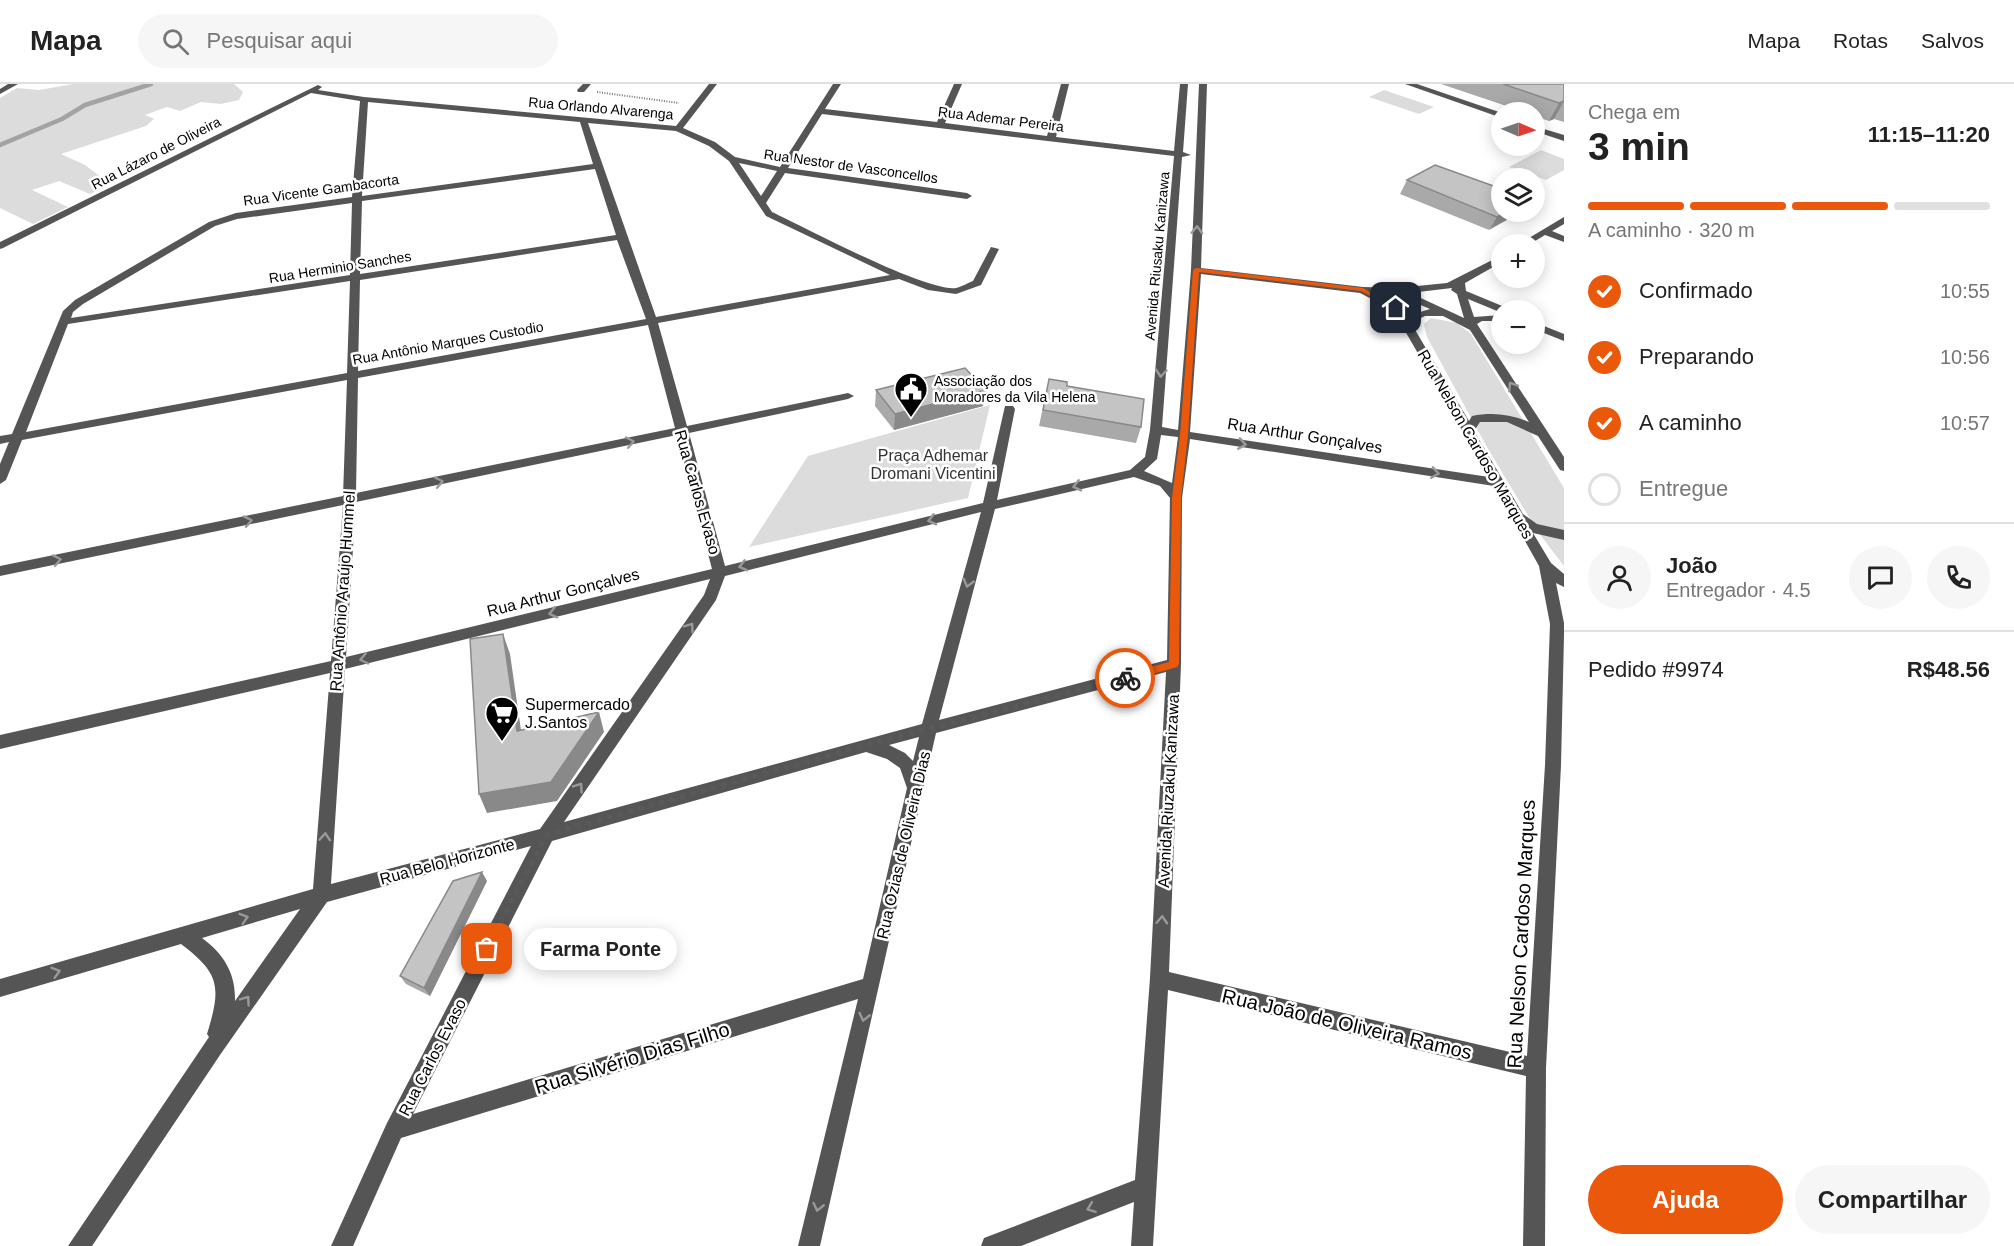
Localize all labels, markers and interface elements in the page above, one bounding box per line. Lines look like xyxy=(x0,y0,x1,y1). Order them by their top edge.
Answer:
search box xyxy=(138,14,558,68)
text: Mapa xyxy=(30,25,102,56)
icon: search xyxy=(159,25,192,58)
text: Pesquisar aqui xyxy=(207,28,352,53)
text: Mapa xyxy=(1748,29,1800,52)
text: Rotas xyxy=(1833,29,1888,52)
text: Salvos xyxy=(1921,29,1984,52)
street label: Rua Orlando Alvarenga xyxy=(528,94,674,122)
text: Chega em xyxy=(1588,101,1680,123)
north arrow xyxy=(1491,102,1545,156)
map controls xyxy=(1491,102,1545,354)
street label: Rua Ademar Pereira xyxy=(937,103,1065,135)
street label: Rua Lázaro de Oliveira xyxy=(89,113,224,193)
text: 11:15–11:20 xyxy=(1868,122,1990,147)
text: 3 min xyxy=(1588,125,1690,168)
street label: Rua Nestor de Vasconcellos xyxy=(763,146,939,186)
button: layers xyxy=(1491,168,1545,222)
street label: Rua Vicente Gambacorta xyxy=(242,171,400,209)
street label: Avenida Riusaku Kanizawa xyxy=(1142,171,1172,341)
text: A caminho · 320 m xyxy=(1588,219,1755,241)
one-way arrow xyxy=(1191,225,1204,234)
button: + xyxy=(1491,234,1545,288)
street label: Rua Herminio Sanches xyxy=(268,248,412,286)
icon: check xyxy=(1588,275,1621,308)
text: Confirmado xyxy=(1639,278,1753,303)
text: 10:55 xyxy=(1940,280,1990,302)
pin xyxy=(1370,282,1421,333)
icon: home xyxy=(1379,291,1412,324)
button: − xyxy=(1491,300,1545,354)
street label: Rua Antônio Marques Custodio xyxy=(351,318,545,368)
icon: check xyxy=(1588,341,1621,374)
text: Preparando xyxy=(1639,344,1754,369)
text: 10:56 xyxy=(1940,346,1990,368)
street label: Rua Nelson Cardoso Marques xyxy=(1414,347,1537,542)
one-way arrow xyxy=(1155,368,1168,377)
public building icon: Associação dos Moradores da Vila Helena xyxy=(893,371,929,418)
place label: Associação dos Moradores da Vila Helena xyxy=(934,373,1096,405)
one-way arrow xyxy=(1507,382,1519,392)
icon: check xyxy=(1588,407,1621,440)
text: A caminho xyxy=(1639,410,1742,435)
text: 10:57 xyxy=(1940,412,1990,434)
street label: Rua Arthur Gonçalves xyxy=(1226,415,1384,456)
street label: Rua Carlos Evaso xyxy=(672,428,723,557)
one-way arrow xyxy=(625,436,635,449)
one-way arrow xyxy=(1237,437,1246,449)
park label: Praça Adhemar Dromani Vicentini xyxy=(870,447,996,482)
one-way arrow xyxy=(1430,467,1439,479)
one-way arrow xyxy=(434,476,444,489)
text: Entregue xyxy=(1639,476,1728,501)
one-way arrow xyxy=(1072,478,1082,491)
street label: Rua Antônio Araújo Hummel xyxy=(327,490,358,692)
one-way arrow xyxy=(927,512,937,525)
one-way arrow xyxy=(243,515,253,528)
button: person xyxy=(1588,546,1651,609)
button: chat xyxy=(1849,546,1912,609)
button: phone xyxy=(1927,546,1990,609)
text: João xyxy=(1666,553,1717,578)
one-way arrow xyxy=(52,554,62,567)
one-way arrow xyxy=(738,559,748,572)
street label: Rua Arthur Gonçalves xyxy=(485,565,641,620)
one-way arrow xyxy=(963,577,975,587)
text: Entregador · 4.5 xyxy=(1666,579,1811,601)
one-way arrow xyxy=(549,605,559,618)
one-way arrow xyxy=(683,622,694,633)
courier xyxy=(1095,648,1155,708)
one-way arrow xyxy=(359,652,369,665)
text: Pedido #9974 xyxy=(1588,657,1724,682)
text: R$48.56 xyxy=(1907,657,1990,682)
icon: bike xyxy=(1109,662,1142,695)
street label: Avenida Riuzaku Kanizawa xyxy=(1155,694,1182,888)
supermarket icon: Supermercado J.Santos xyxy=(484,695,520,742)
place label: Supermercado J.Santos xyxy=(525,696,630,731)
street label: Rua Ozias de Oliveira Dias xyxy=(874,750,933,941)
one-way arrow xyxy=(572,783,583,794)
street label: Rua Nelson Cardoso Marques xyxy=(1503,799,1539,1069)
one-way arrow xyxy=(318,832,331,841)
street label: Rua Belo Horizonte xyxy=(378,835,516,888)
one-way arrow xyxy=(238,913,249,925)
one-way arrow xyxy=(1155,915,1168,924)
pin xyxy=(461,923,512,974)
callout: Farma Ponte xyxy=(523,928,676,970)
icon: bag xyxy=(470,932,503,965)
text: Farma Ponte xyxy=(540,938,661,960)
one-way arrow xyxy=(50,967,61,979)
street label: Rua João de Oliveira Ramos xyxy=(1220,985,1474,1063)
one-way arrow xyxy=(239,996,250,1007)
street label: Rua Carlos Evaso xyxy=(396,996,469,1119)
one-way arrow xyxy=(858,1012,871,1022)
street label: Rua Silvério Dias Filho xyxy=(532,1018,732,1098)
button: Ajuda xyxy=(1588,1165,1783,1234)
button: Compartilhar xyxy=(1795,1165,1990,1234)
one-way arrow xyxy=(1087,1200,1097,1213)
one-way arrow xyxy=(813,1202,826,1212)

